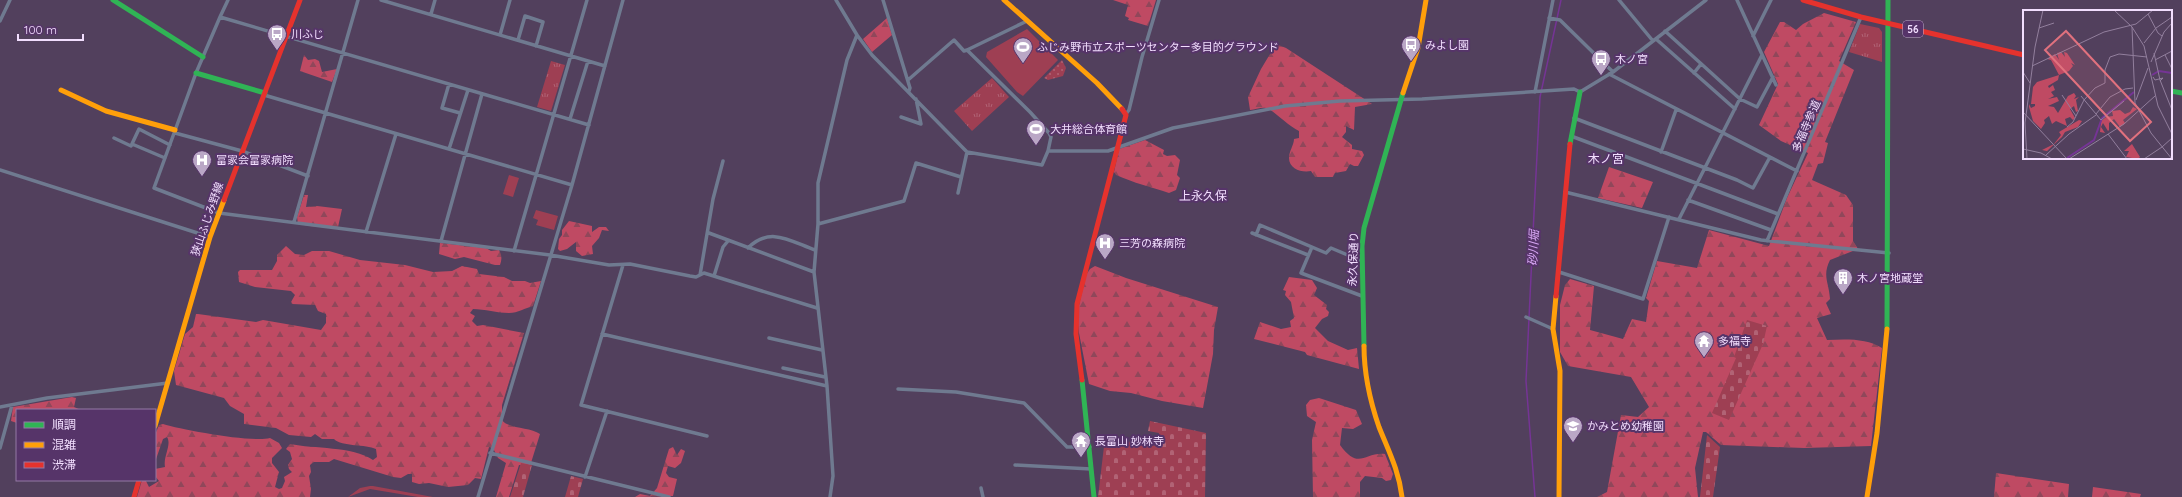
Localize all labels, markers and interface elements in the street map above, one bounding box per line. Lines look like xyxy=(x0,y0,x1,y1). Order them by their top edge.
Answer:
inset map xyxy=(2023,10,2172,159)
scale bar xyxy=(18,16,83,42)
road number: 56 xyxy=(1903,21,1923,37)
text: 100 m xyxy=(24,22,57,37)
bus stop icon: 川ふじ xyxy=(266,23,288,51)
place label: 川ふじ xyxy=(291,27,324,41)
bus stop icon: みよし園 xyxy=(1400,34,1422,62)
sports icon: ふじみ野市⽴スポーツセンター多⽬的グラウンド xyxy=(1012,36,1034,64)
place label: みよし園 xyxy=(1425,38,1469,52)
place label: ふじみ野市⽴スポーツセンター多⽬的グラウンド xyxy=(1037,40,1279,54)
bus stop icon: 木ノ宮 xyxy=(1590,48,1612,76)
place label: 木ノ宮 xyxy=(1615,52,1648,66)
street label: 多福寺参道 xyxy=(1789,98,1823,154)
sports icon: 大井総合体育館 xyxy=(1025,118,1047,146)
place label: 大井総合体育館 xyxy=(1050,122,1127,136)
hospital icon: 富家会富家病院 xyxy=(191,149,213,177)
district label: 木ノ宮 xyxy=(1588,151,1624,166)
place label: 富家会富家病院 xyxy=(216,153,293,167)
street label: 狭山ふじみ野線 xyxy=(188,180,226,258)
district label: 上永久保 xyxy=(1179,188,1227,203)
water label: 砂川堀 xyxy=(1525,228,1542,266)
street label: 永久保通り xyxy=(1345,231,1361,287)
hospital icon: 三芳の森病院 xyxy=(1094,232,1116,260)
place label: 三芳の森病院 xyxy=(1119,236,1185,250)
building icon: 木ノ宮地蔵堂 xyxy=(1832,267,1854,295)
place label: 木ノ宮地蔵堂 xyxy=(1857,271,1923,285)
temple icon: 多福寺 xyxy=(1693,330,1715,358)
place label: 多福寺 xyxy=(1718,334,1751,348)
legend xyxy=(16,409,156,481)
school or university icon: かみとめ幼稚園 xyxy=(1562,415,1584,443)
text: 順調 xyxy=(52,417,76,432)
place label: かみとめ幼稚園 xyxy=(1587,419,1664,433)
temple icon: 長富山 妙林寺 xyxy=(1070,430,1092,458)
place label: 長富山 妙林寺 xyxy=(1095,434,1164,448)
text: 混雑 xyxy=(52,437,76,452)
text: 渋滞 xyxy=(52,457,76,472)

